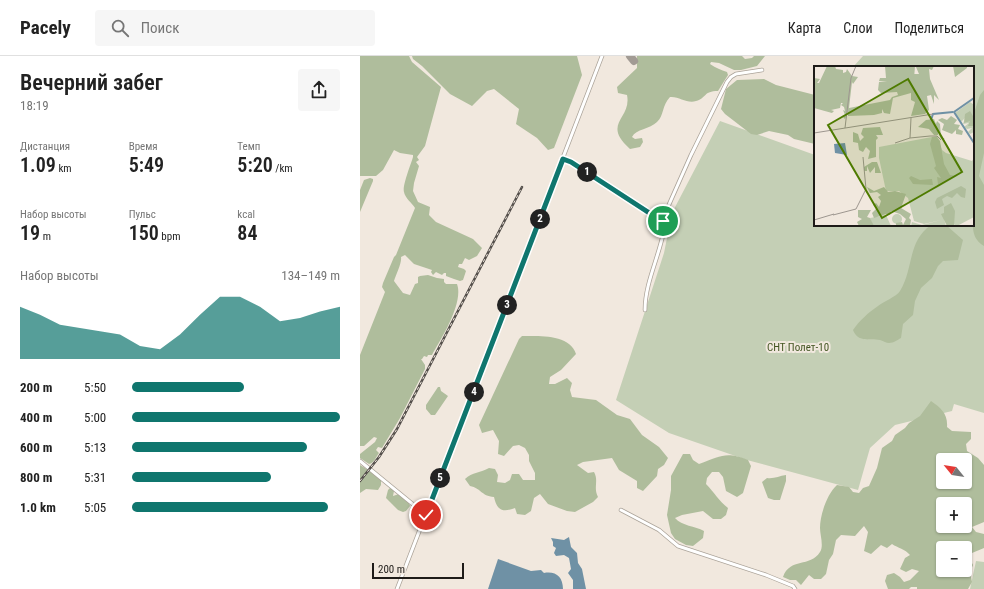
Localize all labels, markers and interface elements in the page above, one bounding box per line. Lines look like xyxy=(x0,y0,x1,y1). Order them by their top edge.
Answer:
search box xyxy=(95,10,375,46)
text: Pacely xyxy=(20,16,71,39)
icon: search xyxy=(109,17,131,39)
text: Поиск xyxy=(141,19,179,37)
text: Карта xyxy=(788,20,821,36)
text: Слои xyxy=(843,20,873,36)
text: Поделиться xyxy=(895,20,964,36)
inset map xyxy=(814,66,974,226)
button: share xyxy=(298,69,340,111)
text: Вечерний забег xyxy=(20,70,163,95)
text: 18:19 xyxy=(20,98,49,113)
text: Дистанция xyxy=(20,140,70,153)
text: Время xyxy=(129,140,158,153)
text: Темп xyxy=(237,140,260,153)
text: 1.09 xyxy=(20,153,56,177)
text: 5:49 xyxy=(129,153,164,177)
text: 5:20 xyxy=(237,153,273,177)
text: km xyxy=(56,162,72,175)
text: /km xyxy=(273,162,293,175)
pin: 1 xyxy=(577,162,597,182)
text: 1 xyxy=(584,165,590,178)
pin xyxy=(646,204,680,238)
text: Набор высоты xyxy=(20,208,87,221)
text: Пульс xyxy=(129,208,156,221)
text: kcal xyxy=(237,208,255,221)
pin: 2 xyxy=(530,209,550,229)
icon: arrive xyxy=(652,210,674,232)
text: 2 xyxy=(537,212,543,225)
text: 19 xyxy=(20,221,40,245)
text: 150 xyxy=(129,221,159,245)
text: 84 xyxy=(237,221,257,245)
text: m xyxy=(40,230,51,243)
text: bpm xyxy=(159,230,181,243)
text: Набор высоты xyxy=(20,268,99,283)
text: 134–149 m xyxy=(281,268,340,283)
pin: 3 xyxy=(497,295,517,315)
text: 3 xyxy=(504,298,510,311)
park label: СНТ Полет-10 xyxy=(767,341,829,354)
text: 200 m xyxy=(20,380,52,395)
text: 5:50 xyxy=(84,380,106,395)
pin: 4 xyxy=(464,382,484,402)
text: 4 xyxy=(471,385,477,398)
text: 400 m xyxy=(20,410,52,425)
text: 5:00 xyxy=(84,410,106,425)
text: 600 m xyxy=(20,440,52,455)
text: 5:13 xyxy=(84,440,106,455)
north arrow xyxy=(936,453,972,489)
map controls xyxy=(936,453,972,577)
pin: 5 xyxy=(430,468,450,488)
text: 800 m xyxy=(20,470,52,485)
text: 5:31 xyxy=(84,470,106,485)
text: 5 xyxy=(437,471,443,484)
button: + xyxy=(936,497,972,533)
pin xyxy=(409,498,443,532)
text: 1.0 km xyxy=(20,500,56,515)
text: 5:05 xyxy=(84,500,106,515)
icon: check xyxy=(415,504,437,526)
button: − xyxy=(936,541,972,577)
scale bar xyxy=(372,561,464,580)
text: 200 m xyxy=(378,563,405,576)

